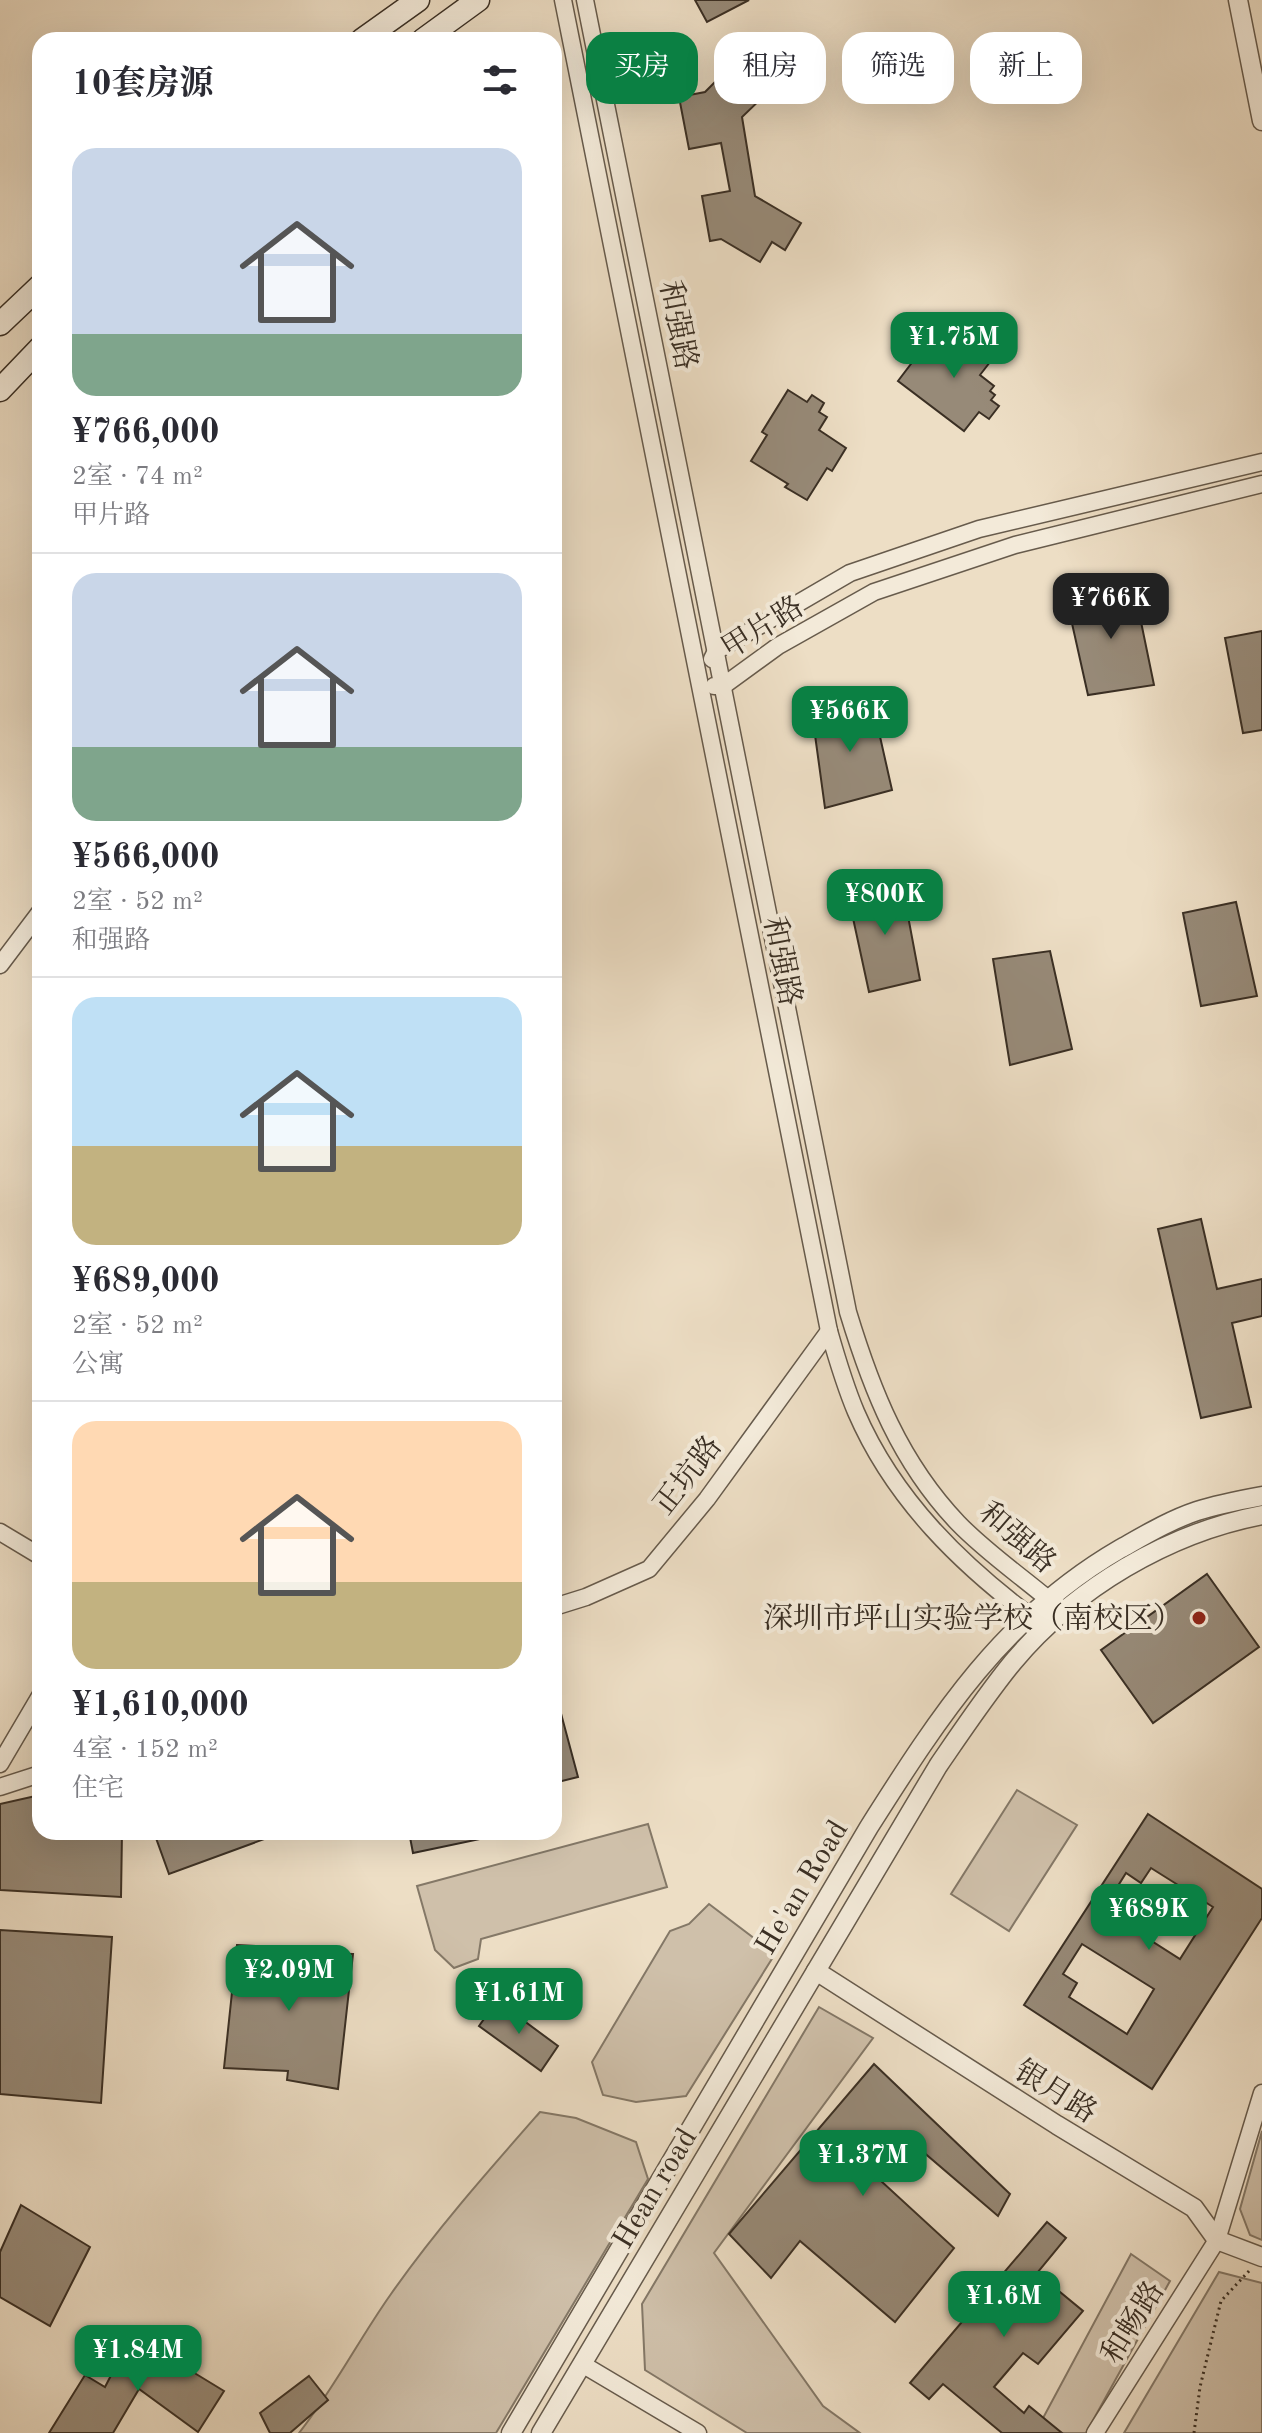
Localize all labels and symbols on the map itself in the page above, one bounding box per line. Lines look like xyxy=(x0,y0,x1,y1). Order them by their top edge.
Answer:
street label: 和强路 xyxy=(654,278,703,372)
pin: ¥1.75M xyxy=(889,312,1019,380)
pin: ¥766K xyxy=(1055,573,1167,641)
street label: 甲片路 xyxy=(715,590,809,665)
pin: ¥566K xyxy=(794,686,906,754)
pin: ¥800K xyxy=(829,869,941,937)
street label: 和强路 xyxy=(758,914,807,1008)
street label: 正坑路 xyxy=(647,1430,728,1521)
street label: 和强路 xyxy=(973,1495,1062,1579)
place label: 深圳市坪山实验学校（南校区） xyxy=(763,1602,1183,1635)
marker: 深圳市坪山实验学校（南校区） xyxy=(1190,1609,1208,1627)
street label: He'an Road xyxy=(751,1816,854,1960)
pin: ¥689K xyxy=(1093,1884,1205,1952)
pin: ¥2.09M xyxy=(224,1945,354,2013)
pin: ¥1.61M xyxy=(454,1968,584,2036)
street label: 银月路 xyxy=(1009,2054,1103,2129)
street label: Hean road xyxy=(608,2124,703,2254)
pin: ¥1.37M xyxy=(798,2130,928,2198)
pin: ¥1.6M xyxy=(948,2271,1060,2339)
street label: 和畅路 xyxy=(1095,2275,1170,2369)
pin: ¥1.84M xyxy=(73,2325,203,2393)

